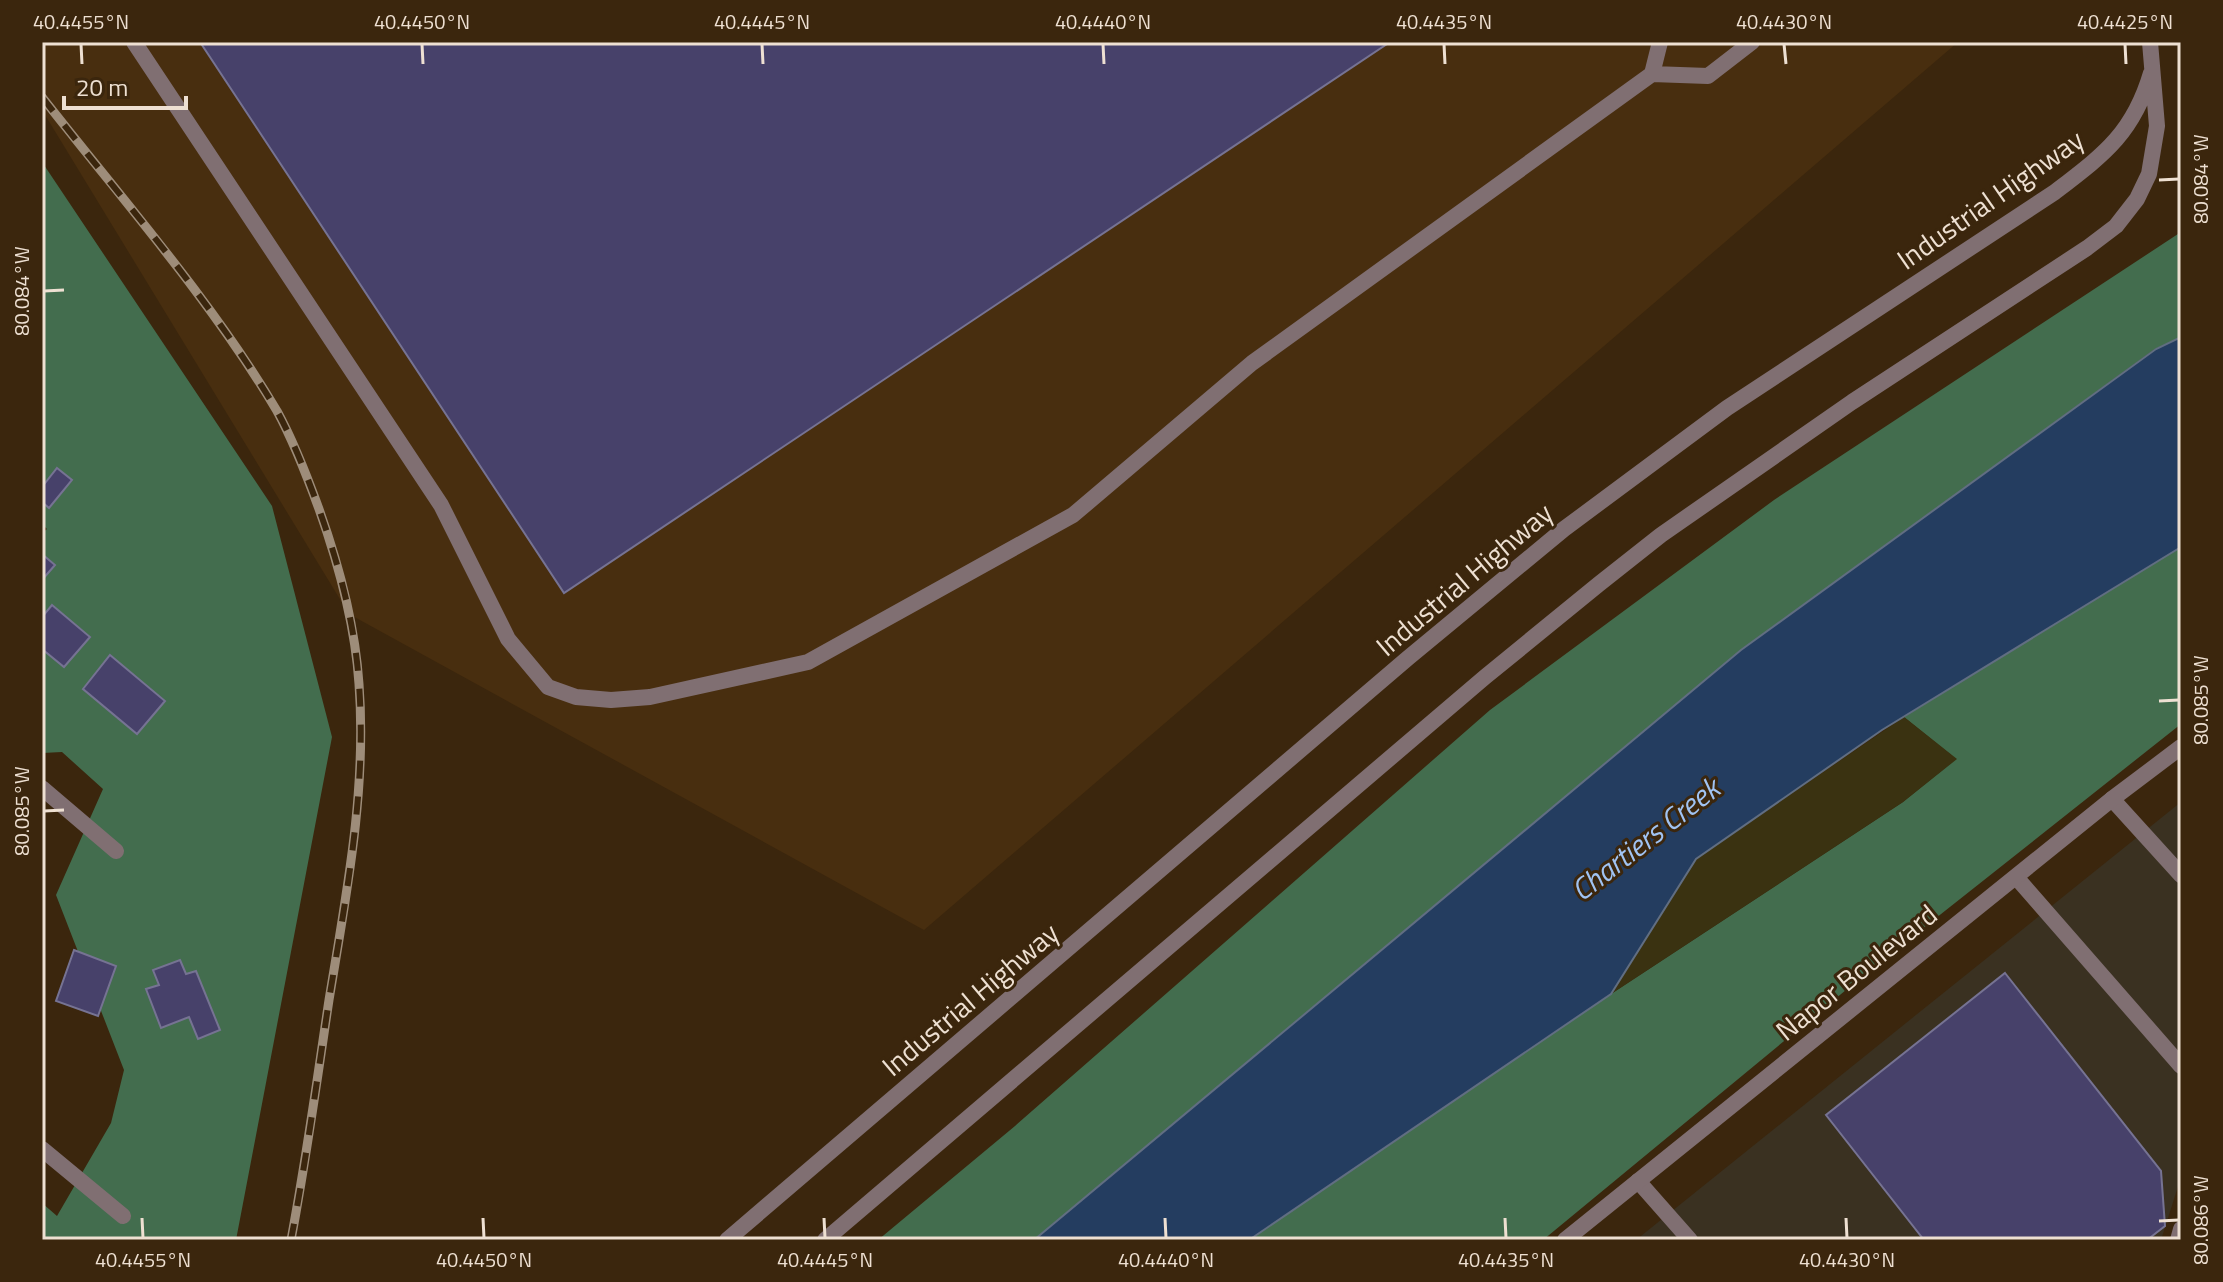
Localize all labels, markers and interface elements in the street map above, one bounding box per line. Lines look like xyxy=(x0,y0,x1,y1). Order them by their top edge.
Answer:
text: 40.4455°N xyxy=(33,6,129,37)
text: 40.4450°N xyxy=(374,6,470,37)
text: 40.4445°N xyxy=(714,6,810,37)
text: 40.4440°N xyxy=(1055,6,1151,37)
text: 40.4435°N xyxy=(1396,6,1492,37)
text: 40.4430°N xyxy=(1736,6,1832,37)
text: 40.4425°N xyxy=(2077,6,2173,37)
scale bar xyxy=(64,60,186,110)
text: 20 m xyxy=(76,69,128,105)
street label: Industrial Highway xyxy=(1888,118,2092,280)
text: 80.084°W xyxy=(2185,134,2216,224)
text: 80.084°W xyxy=(6,246,37,336)
street label: Industrial Highway xyxy=(1366,492,1562,666)
text: 80.085°W xyxy=(2185,655,2216,745)
water label: Chartiers Creek xyxy=(1561,764,1732,912)
text: 80.085°W xyxy=(6,766,37,856)
street label: Napor Boulevard xyxy=(1766,893,1946,1051)
street label: Industrial Highway xyxy=(872,912,1068,1086)
text: 80.086°W xyxy=(2185,1175,2216,1265)
text: 40.4455°N xyxy=(95,1244,191,1275)
text: 40.4450°N xyxy=(436,1244,532,1275)
text: 40.4445°N xyxy=(777,1244,873,1275)
text: 40.4440°N xyxy=(1118,1244,1214,1275)
text: 40.4435°N xyxy=(1458,1244,1554,1275)
text: 40.4430°N xyxy=(1799,1244,1895,1275)

